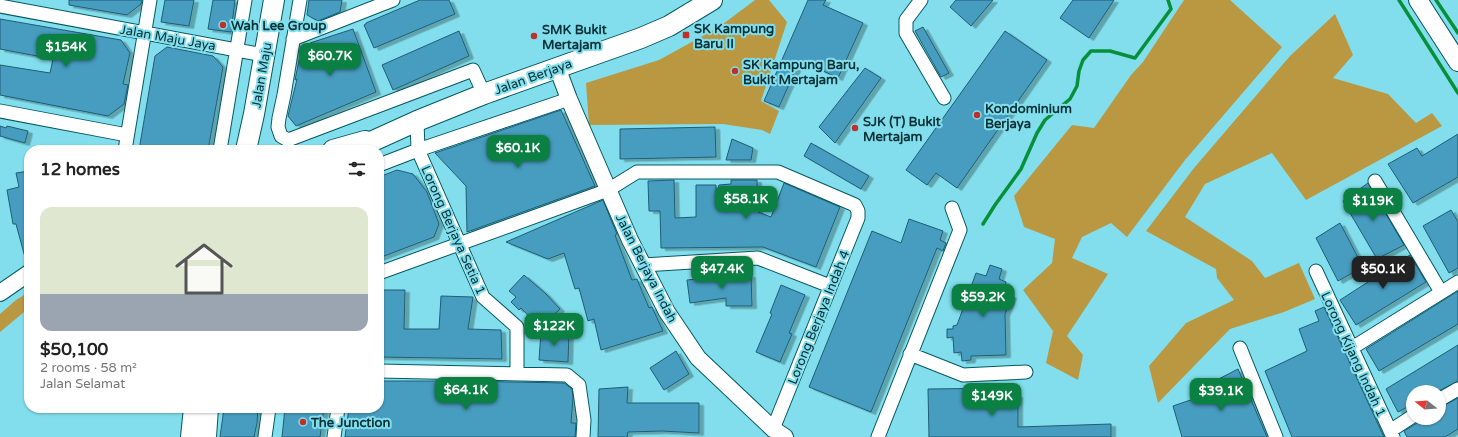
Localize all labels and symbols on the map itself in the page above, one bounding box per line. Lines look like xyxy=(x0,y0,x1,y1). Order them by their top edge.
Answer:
place label: Wah Lee Group xyxy=(231,18,326,34)
marker: Wah Lee Group xyxy=(218,20,228,30)
place label: SK Kampung Baru II xyxy=(694,21,774,52)
street label: Jalan Maju Jaya xyxy=(119,22,217,54)
place label: SMK Bukit Mertajam xyxy=(542,22,607,53)
marker: SK Kampung Baru II xyxy=(681,30,691,40)
marker: SMK Bukit Mertajam xyxy=(529,31,539,41)
pin: $154K xyxy=(38,34,94,68)
street label: Jalan Maju xyxy=(248,41,276,109)
pin: $60.7K xyxy=(297,43,363,77)
street label: Jalan Berjaya xyxy=(492,56,574,98)
place label: SK Kampung Baru, Bukit Mertajam xyxy=(743,57,859,88)
marker: SK Kampung Baru, Bukit Mertajam xyxy=(730,66,740,76)
place label: Kondominium Berjaya xyxy=(985,101,1072,132)
marker: Kondominium Berjaya xyxy=(972,110,982,120)
place label: SJK (T) Bukit Mertajam xyxy=(863,114,941,145)
marker: SJK (T) Bukit Mertajam xyxy=(850,123,860,133)
pin: $60.1K xyxy=(485,135,551,169)
street label: Lorong Berjaya Setia 1 xyxy=(417,163,489,297)
pin: $58.1K xyxy=(713,186,779,220)
pin: $119K xyxy=(1345,188,1401,222)
street label: Jalan Berjaya Indah xyxy=(612,212,680,325)
street label: Lorong Berjaya Indah 4 xyxy=(785,248,853,387)
pin: $47.4K xyxy=(689,256,755,290)
pin: $50.1K xyxy=(1350,256,1416,290)
pin: $59.2K xyxy=(950,284,1016,318)
street label: Lorong Kijang Indah 1 xyxy=(1317,289,1389,419)
pin: $122K xyxy=(526,313,582,347)
pin: $64.1K xyxy=(433,377,499,411)
pin: $39.1K xyxy=(1188,378,1254,412)
pin: $149K xyxy=(964,383,1020,417)
north arrow xyxy=(1406,385,1446,425)
place label: The Junction xyxy=(310,415,390,431)
marker: The Junction xyxy=(298,417,308,427)

